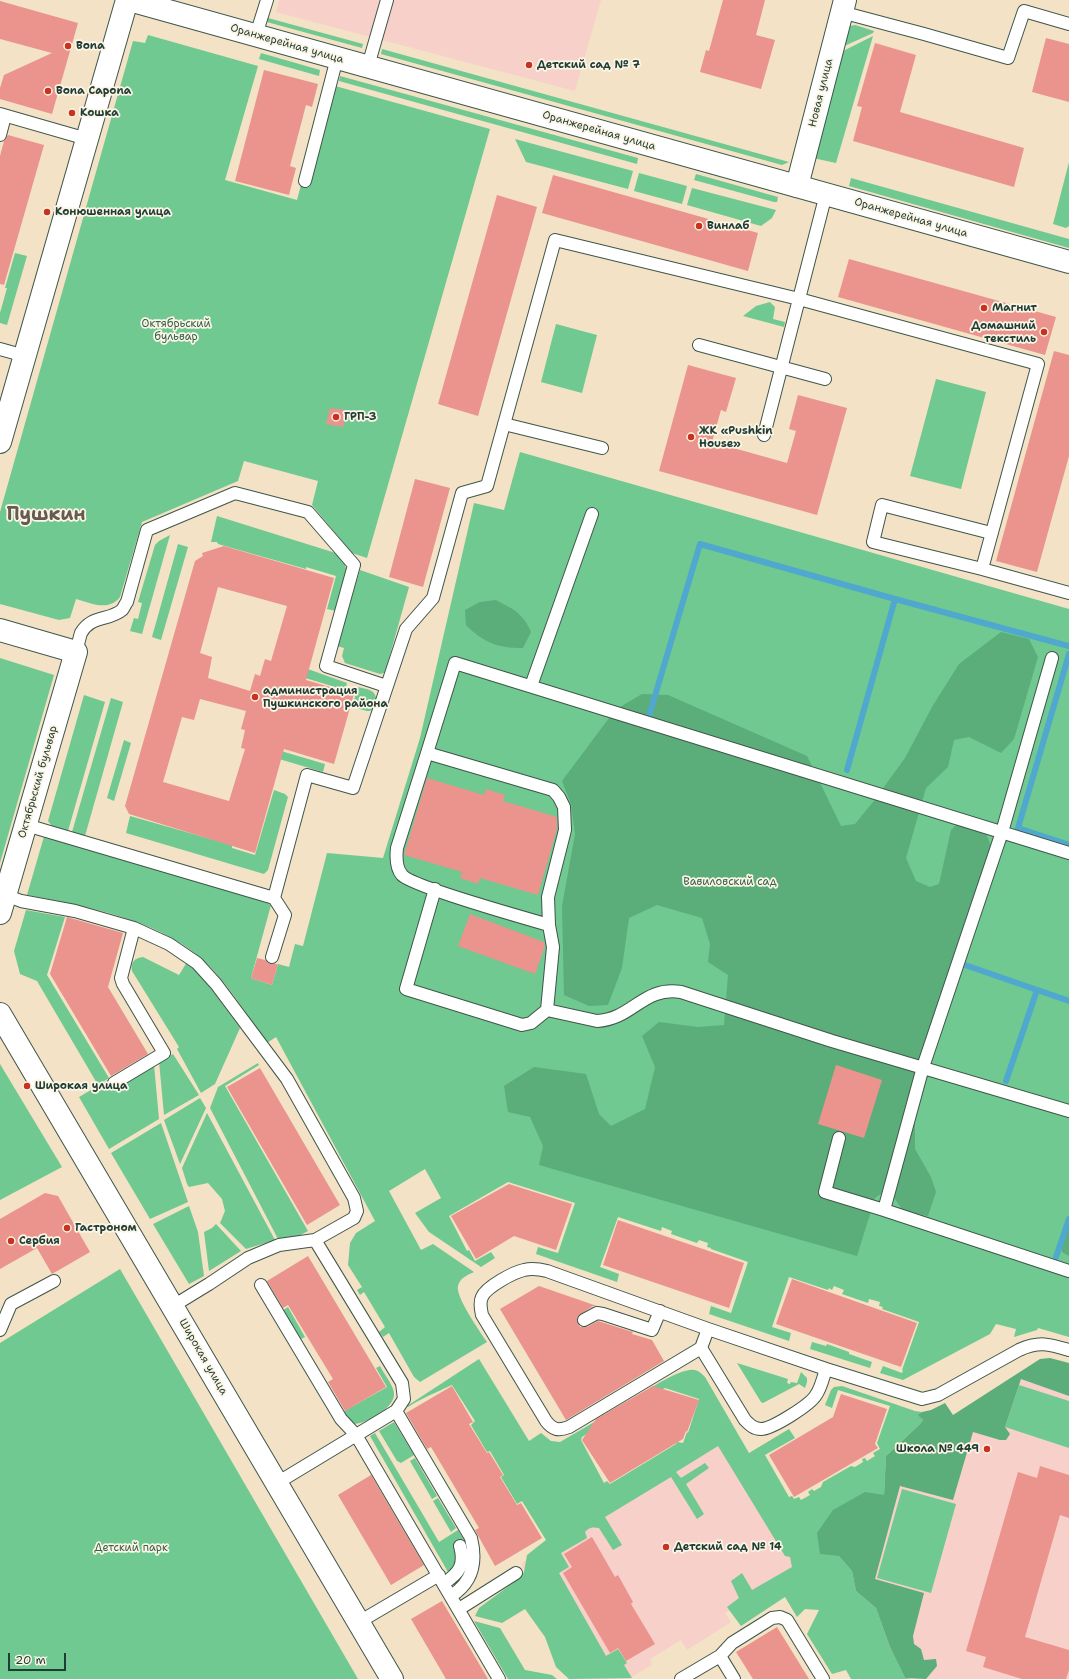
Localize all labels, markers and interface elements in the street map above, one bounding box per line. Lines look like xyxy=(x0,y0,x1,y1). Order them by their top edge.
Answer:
street label: Оранжерейная улица xyxy=(229,21,345,67)
place label: Bona xyxy=(76,39,105,53)
marker: Bona xyxy=(63,41,73,51)
street label: Новая улица xyxy=(806,57,836,129)
place label: Детский сад № 7 xyxy=(537,58,640,72)
marker: Детский сад № 7 xyxy=(524,60,534,70)
place label: Bona Capona xyxy=(56,84,131,98)
marker: Bona Capona xyxy=(43,86,53,96)
place label: Кошка xyxy=(80,106,119,120)
marker: Кошка xyxy=(67,108,77,118)
street label: Оранжерейная улица xyxy=(541,108,657,154)
street label: Оранжерейная улица xyxy=(853,195,969,241)
place label: Конюшенная улица xyxy=(55,205,171,219)
marker: Конюшенная улица xyxy=(42,207,52,217)
place label: Винлаб xyxy=(707,219,749,233)
marker: Винлаб xyxy=(694,221,704,231)
place label: Магнит xyxy=(992,301,1037,315)
marker: Магнит xyxy=(979,303,989,313)
park label: Октябрьский бульвар xyxy=(141,317,211,343)
place label: Домашний текстиль xyxy=(971,319,1036,345)
marker: Домашний текстиль xyxy=(1039,327,1049,337)
place label: ГРП-3 xyxy=(344,410,377,424)
marker: ГРП-3 xyxy=(331,412,341,422)
place label: ЖК «Pushkin House» xyxy=(699,424,773,450)
marker: ЖК «Pushkin House» xyxy=(686,432,696,442)
district label: Пушкин xyxy=(6,504,86,526)
place label: администрация Пушкинского района xyxy=(263,684,388,710)
marker: администрация Пушкинского района xyxy=(250,692,260,702)
street label: Октябрьский бульвар xyxy=(16,724,60,840)
park label: Вавиловский сад xyxy=(683,875,777,889)
place label: Широкая улица xyxy=(35,1079,128,1093)
marker: Широкая улица xyxy=(22,1081,32,1091)
place label: Гастроном xyxy=(75,1221,137,1235)
marker: Гастроном xyxy=(62,1223,72,1233)
place label: Сербия xyxy=(19,1234,60,1248)
marker: Сербия xyxy=(6,1236,16,1246)
street label: Широкая улица xyxy=(176,1317,230,1397)
place label: Школа № 449 xyxy=(896,1442,979,1456)
marker: Школа № 449 xyxy=(982,1444,992,1454)
place label: Детский сад № 14 xyxy=(674,1540,782,1554)
park label: Детский парк xyxy=(94,1541,168,1555)
marker: Детский сад № 14 xyxy=(661,1542,671,1552)
scale bar xyxy=(10,1645,68,1671)
text: 20 m xyxy=(15,1652,46,1668)

